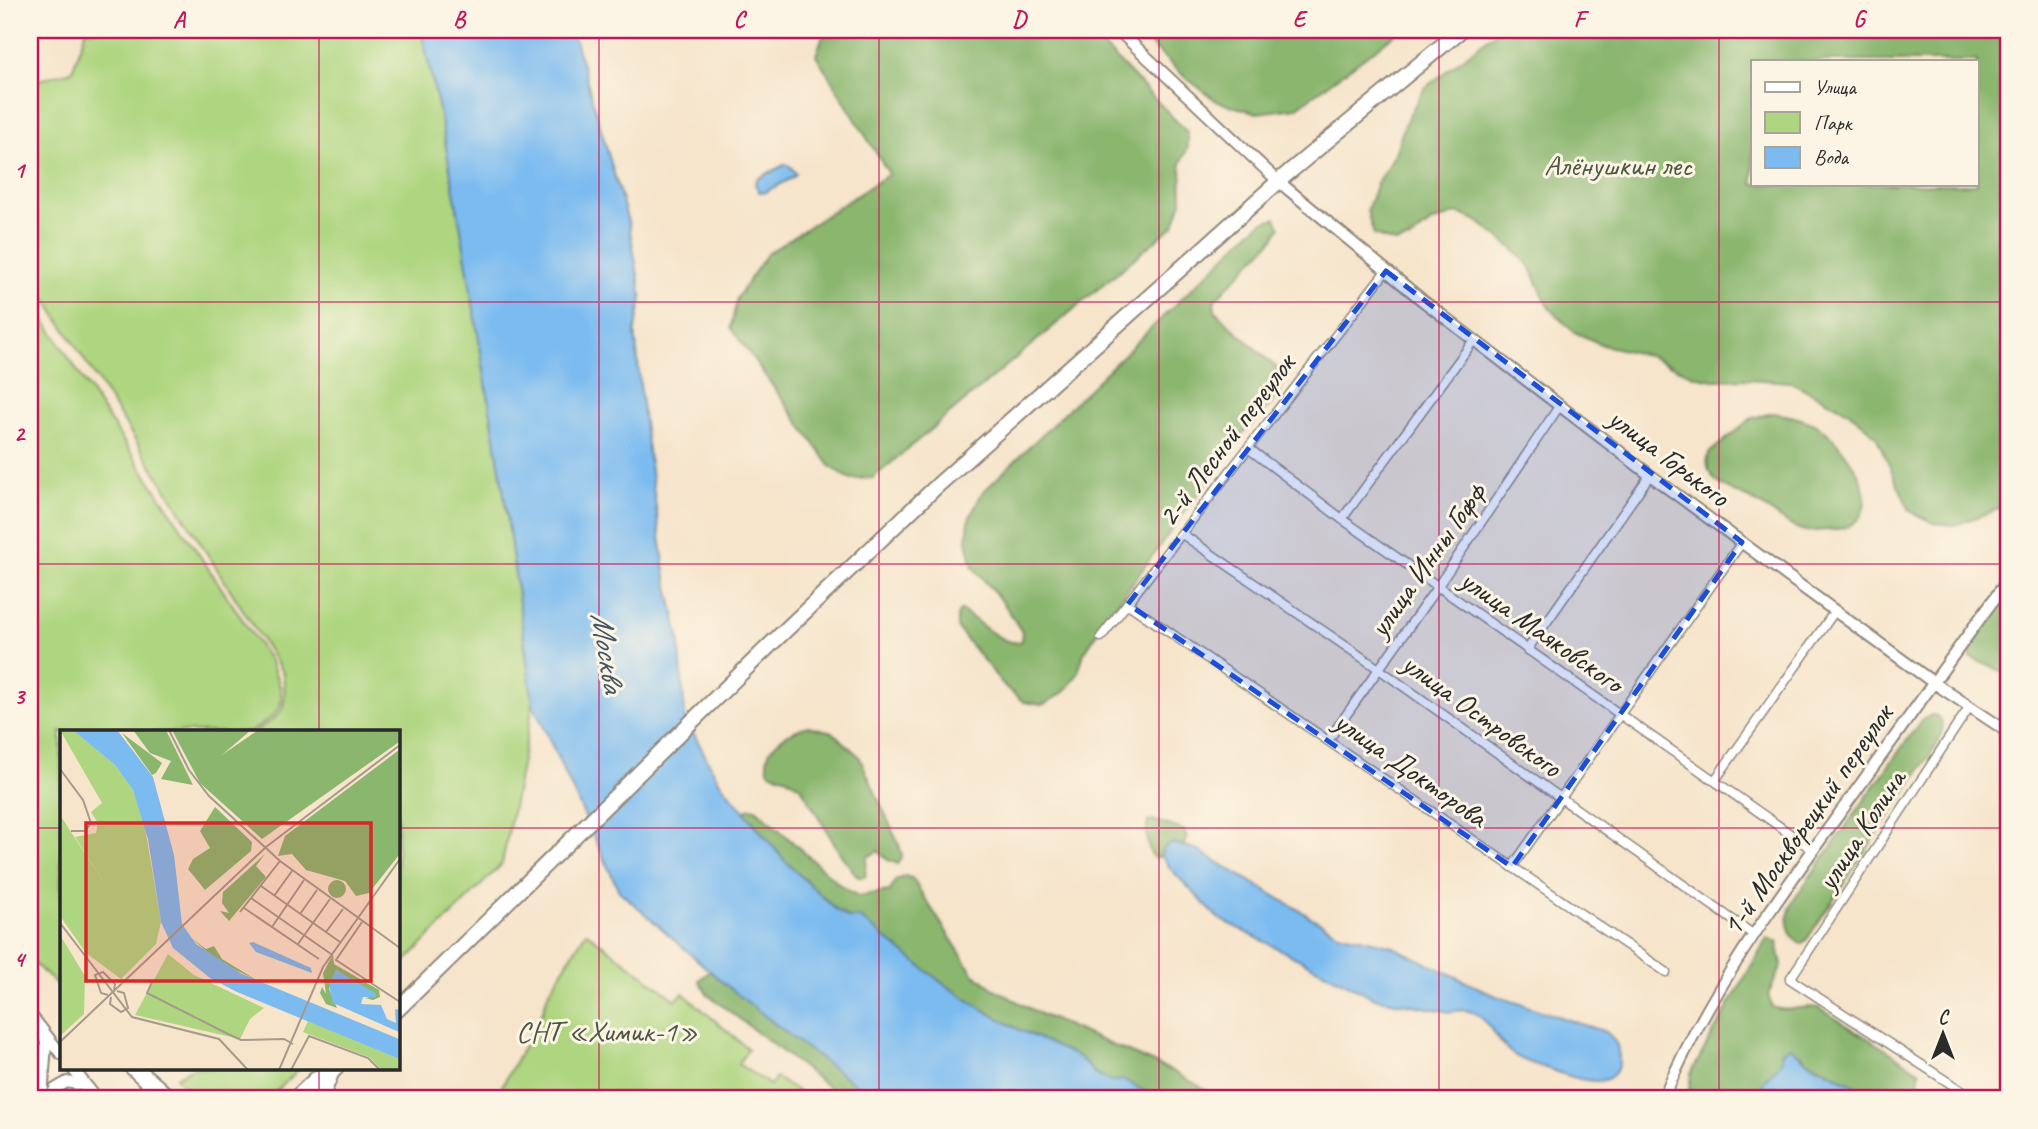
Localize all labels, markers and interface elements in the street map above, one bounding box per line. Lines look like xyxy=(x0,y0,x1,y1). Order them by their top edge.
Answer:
text: A xyxy=(173,5,187,34)
text: B xyxy=(453,5,467,34)
text: C xyxy=(734,5,748,34)
text: D xyxy=(1012,5,1028,34)
text: E xyxy=(1293,5,1309,34)
text: F xyxy=(1574,5,1590,34)
text: G xyxy=(1853,5,1868,34)
legend xyxy=(1751,60,1979,186)
text: Улица xyxy=(1814,74,1857,100)
text: Парк xyxy=(1814,110,1854,136)
text: Вода xyxy=(1814,144,1850,170)
park label: Алёнушкин лес xyxy=(1544,146,1693,184)
text: 1 xyxy=(14,156,27,185)
street label: 2-й Лесной переулок xyxy=(1149,344,1305,534)
street label: улица Горького xyxy=(1599,398,1738,516)
text: 2 xyxy=(14,419,27,448)
street label: улица Инны Гофф xyxy=(1359,473,1496,646)
street label: улица Маяковского xyxy=(1451,560,1634,703)
water label: Москва xyxy=(581,609,635,698)
street label: улица Островского xyxy=(1393,643,1570,786)
text: 3 xyxy=(14,682,27,711)
street label: 1-й Москворецкий переулок xyxy=(1713,694,1903,943)
street label: улица Докторова xyxy=(1325,701,1496,837)
inset map xyxy=(60,730,399,1070)
street label: улица Колина xyxy=(1807,760,1915,899)
text: 4 xyxy=(14,945,27,974)
north arrow xyxy=(1909,1000,1979,1070)
text: С xyxy=(1938,1006,1950,1030)
park label: СНТ «Химик-1» xyxy=(516,1012,698,1050)

